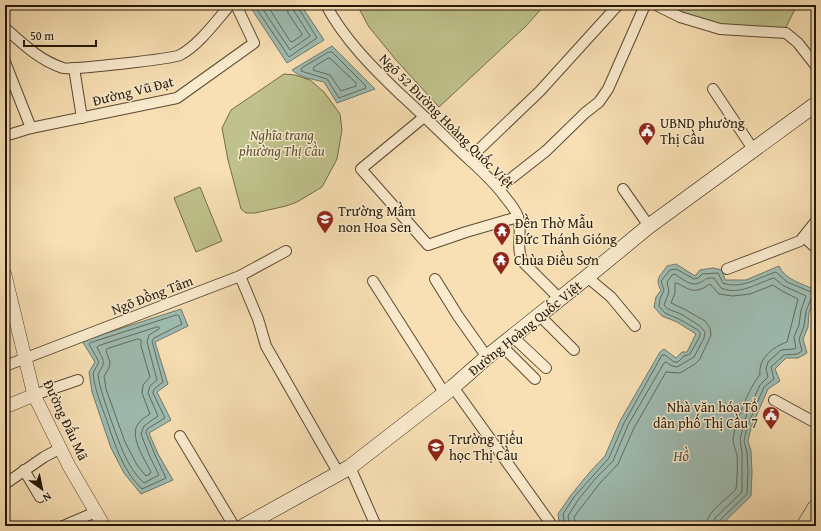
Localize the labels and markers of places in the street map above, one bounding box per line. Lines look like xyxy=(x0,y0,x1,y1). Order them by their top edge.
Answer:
place label: UBND phường Thị Cầu xyxy=(660,113,745,149)
public building icon: UBND phường Thị Cầu xyxy=(637,121,657,146)
place label: Trường Mầm non Hoa Sen xyxy=(338,201,416,237)
school or university icon: Trường Mầm non Hoa Sen xyxy=(315,209,335,234)
place label: Đền Thờ Mẫu Đức Thánh Gióng xyxy=(515,213,617,249)
temple icon: Đền Thờ Mẫu Đức Thánh Gióng xyxy=(492,221,512,246)
temple icon: Chùa Điều Sơn xyxy=(491,250,511,275)
place label: Chùa Điều Sơn xyxy=(514,250,599,270)
place label: Nhà văn hóa Tổ dân phố Thị Cầu 7 xyxy=(653,397,758,433)
public building icon: Nhà văn hóa Tổ dân phố Thị Cầu 7 xyxy=(761,405,781,430)
place label: Trường Tiểu học Thị Cầu xyxy=(449,429,524,465)
school or university icon: Trường Tiểu học Thị Cầu xyxy=(426,437,446,462)

